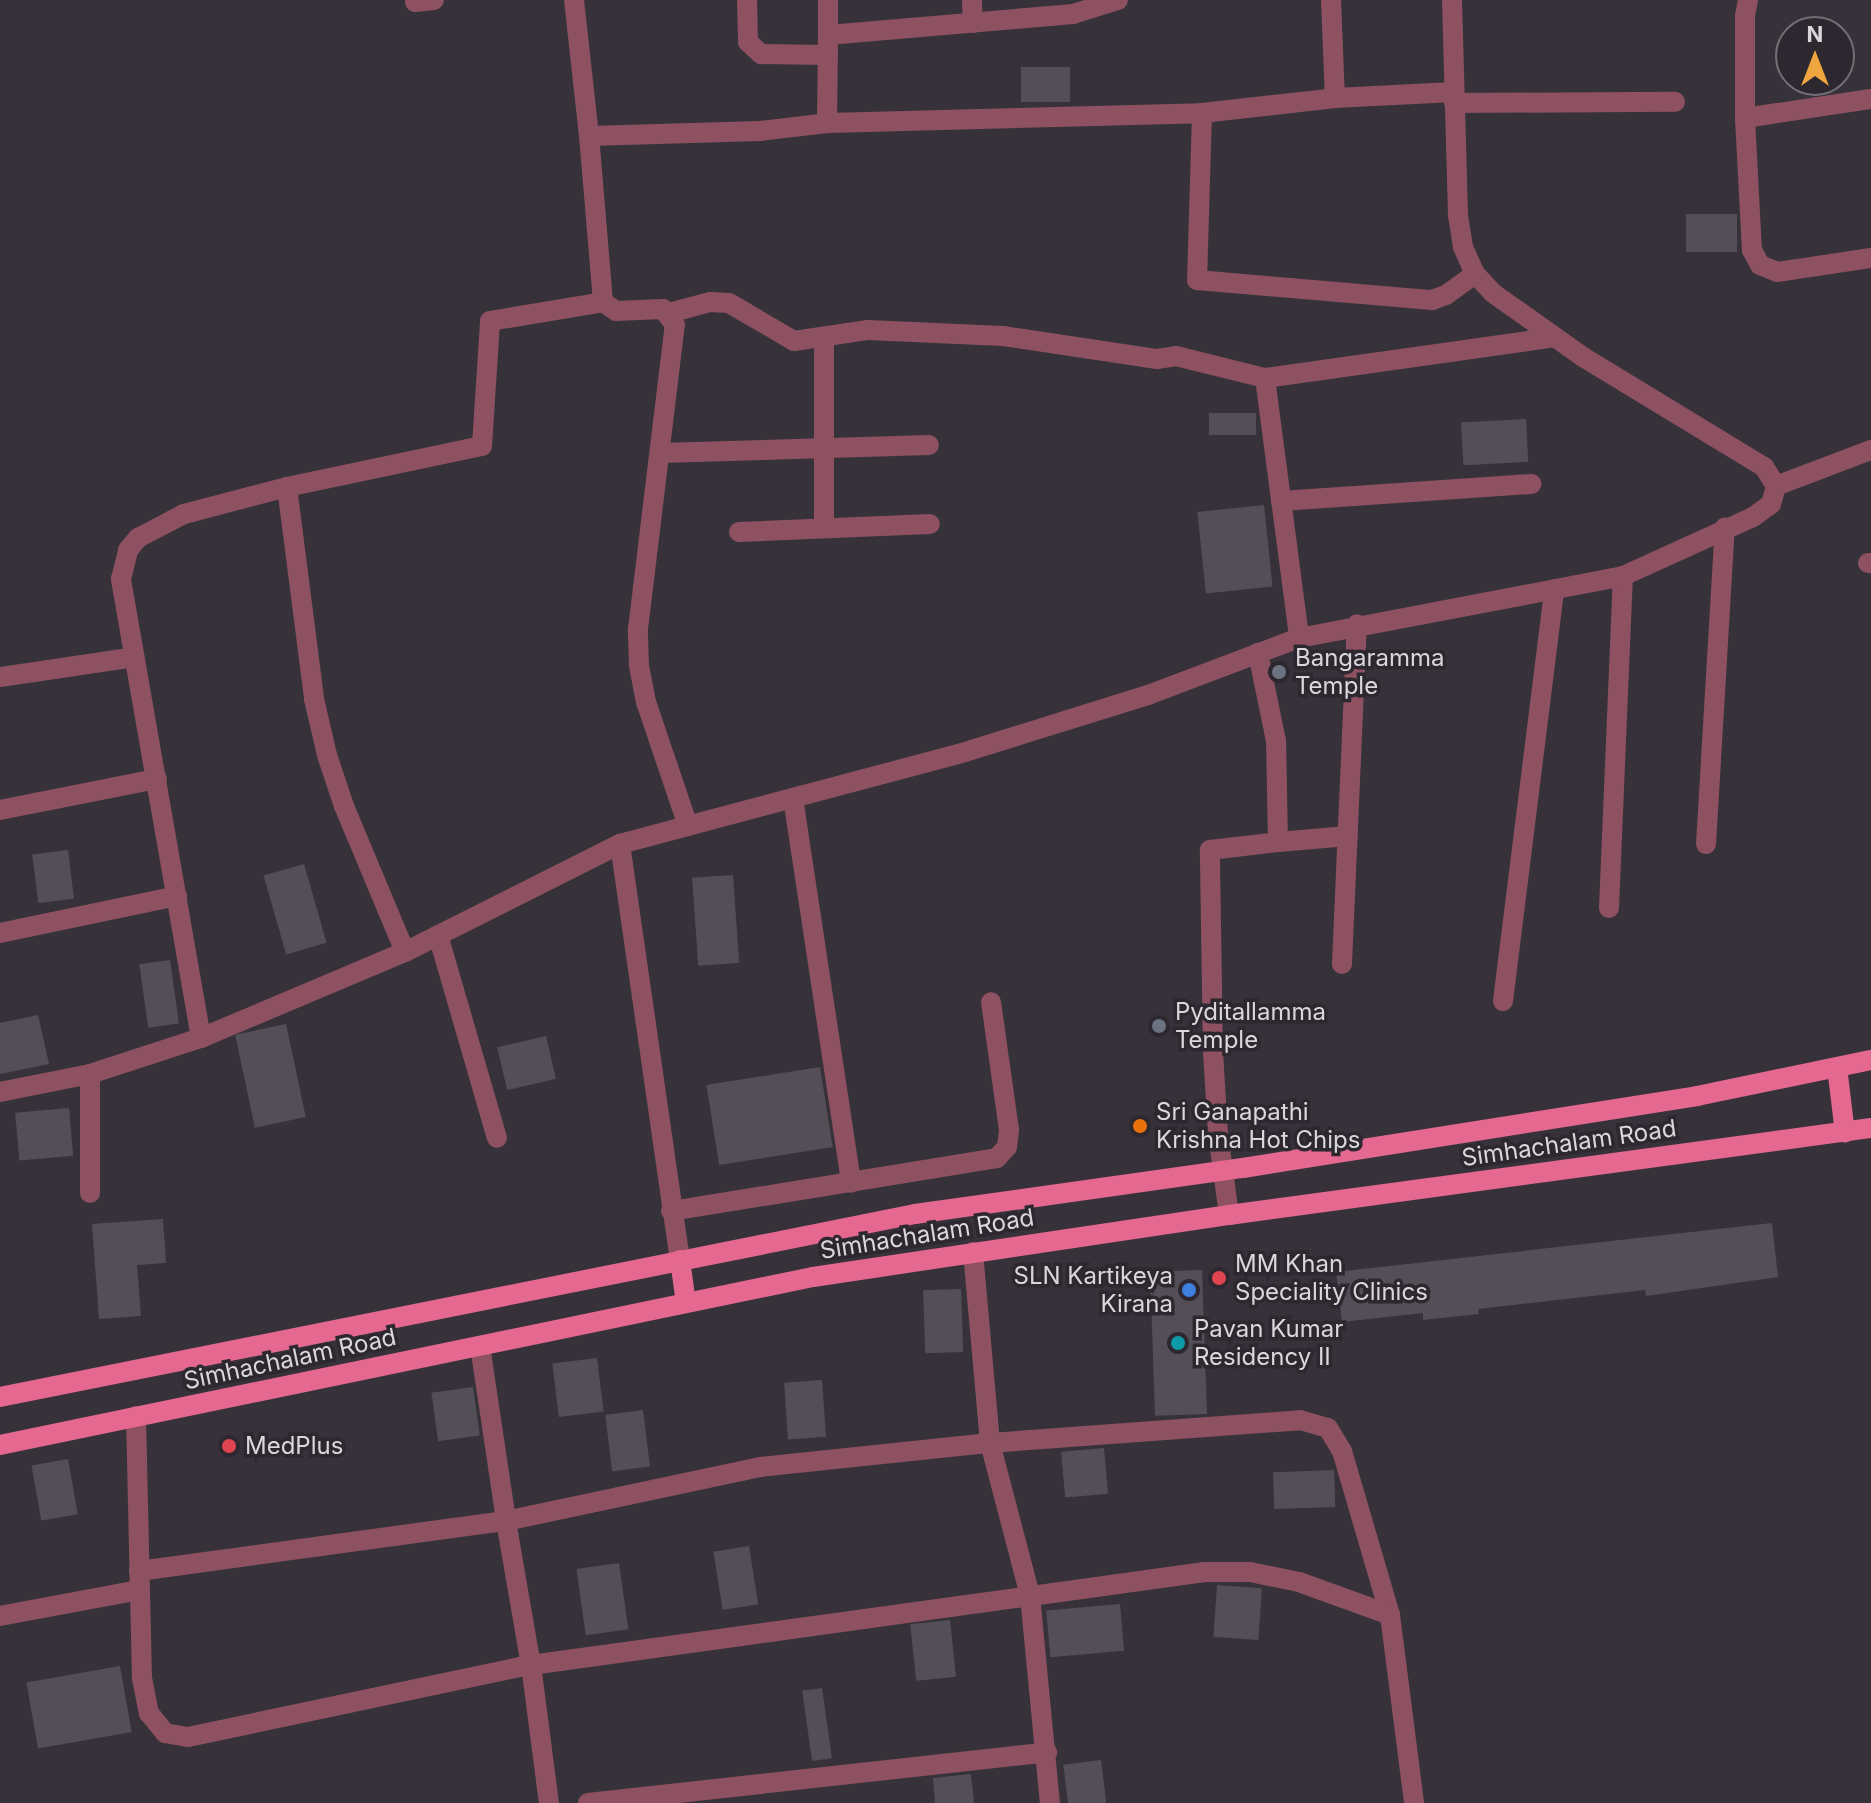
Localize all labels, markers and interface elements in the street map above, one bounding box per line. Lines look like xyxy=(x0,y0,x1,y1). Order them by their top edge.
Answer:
north arrow xyxy=(1775,16,1855,96)
text: N xyxy=(1807,21,1823,47)
place label: Bangaramma Temple xyxy=(1295,644,1445,700)
marker: Bangaramma Temple xyxy=(1270,663,1288,681)
place label: Pyditallamma Temple xyxy=(1175,998,1326,1054)
marker: Pyditallamma Temple xyxy=(1150,1017,1168,1035)
place label: Sri Ganapathi Krishna Hot Chips xyxy=(1156,1098,1360,1154)
street label: Simhachalam Road xyxy=(1460,1114,1678,1172)
marker: Sri Ganapathi Krishna Hot Chips xyxy=(1131,1117,1149,1135)
street label: Simhachalam Road xyxy=(818,1203,1036,1265)
place label: MM Khan Speciality Clinics xyxy=(1235,1250,1428,1306)
place label: SLN Kartikeya Kirana xyxy=(1014,1262,1173,1318)
marker: MM Khan Speciality Clinics xyxy=(1210,1269,1228,1287)
marker: SLN Kartikeya Kirana xyxy=(1180,1281,1198,1299)
place label: Pavan Kumar Residency II xyxy=(1194,1315,1343,1371)
street label: Simhachalam Road xyxy=(181,1322,399,1396)
marker: Pavan Kumar Residency II xyxy=(1169,1334,1187,1352)
place label: MedPlus xyxy=(245,1432,343,1460)
marker: MedPlus xyxy=(220,1437,238,1455)

